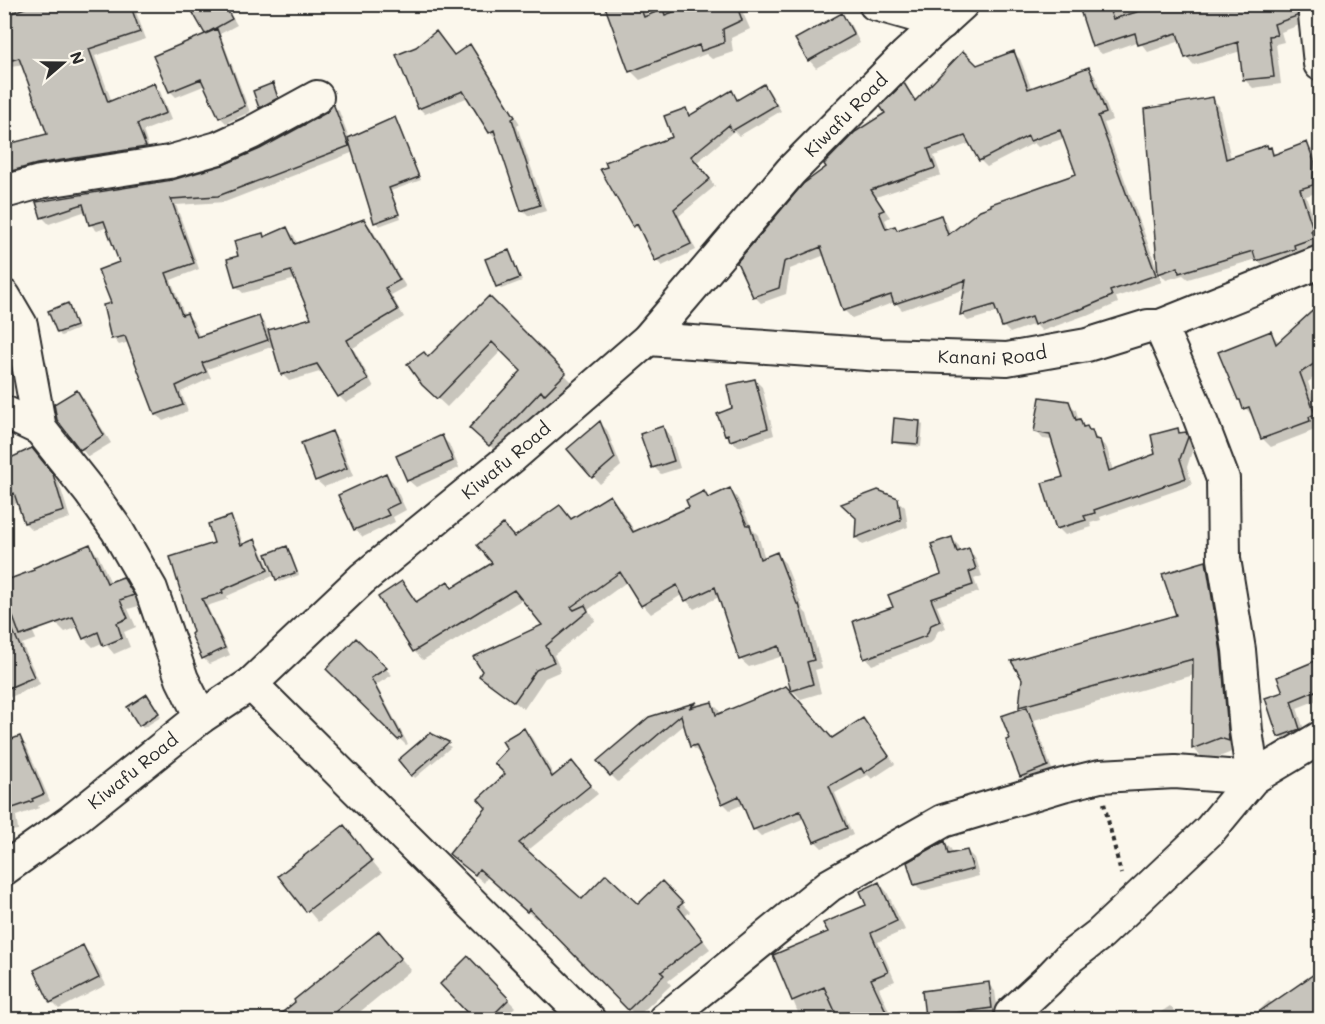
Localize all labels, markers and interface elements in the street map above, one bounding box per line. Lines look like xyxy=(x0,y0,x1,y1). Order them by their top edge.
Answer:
north arrow xyxy=(33,33,93,93)
text: N xyxy=(66,48,90,67)
street label: Kiwafu Road xyxy=(799,67,892,162)
street label: Kanani Road xyxy=(937,339,1048,371)
street label: Kiwafu Road xyxy=(456,416,555,504)
street label: Kiwafu Road xyxy=(82,727,183,814)

